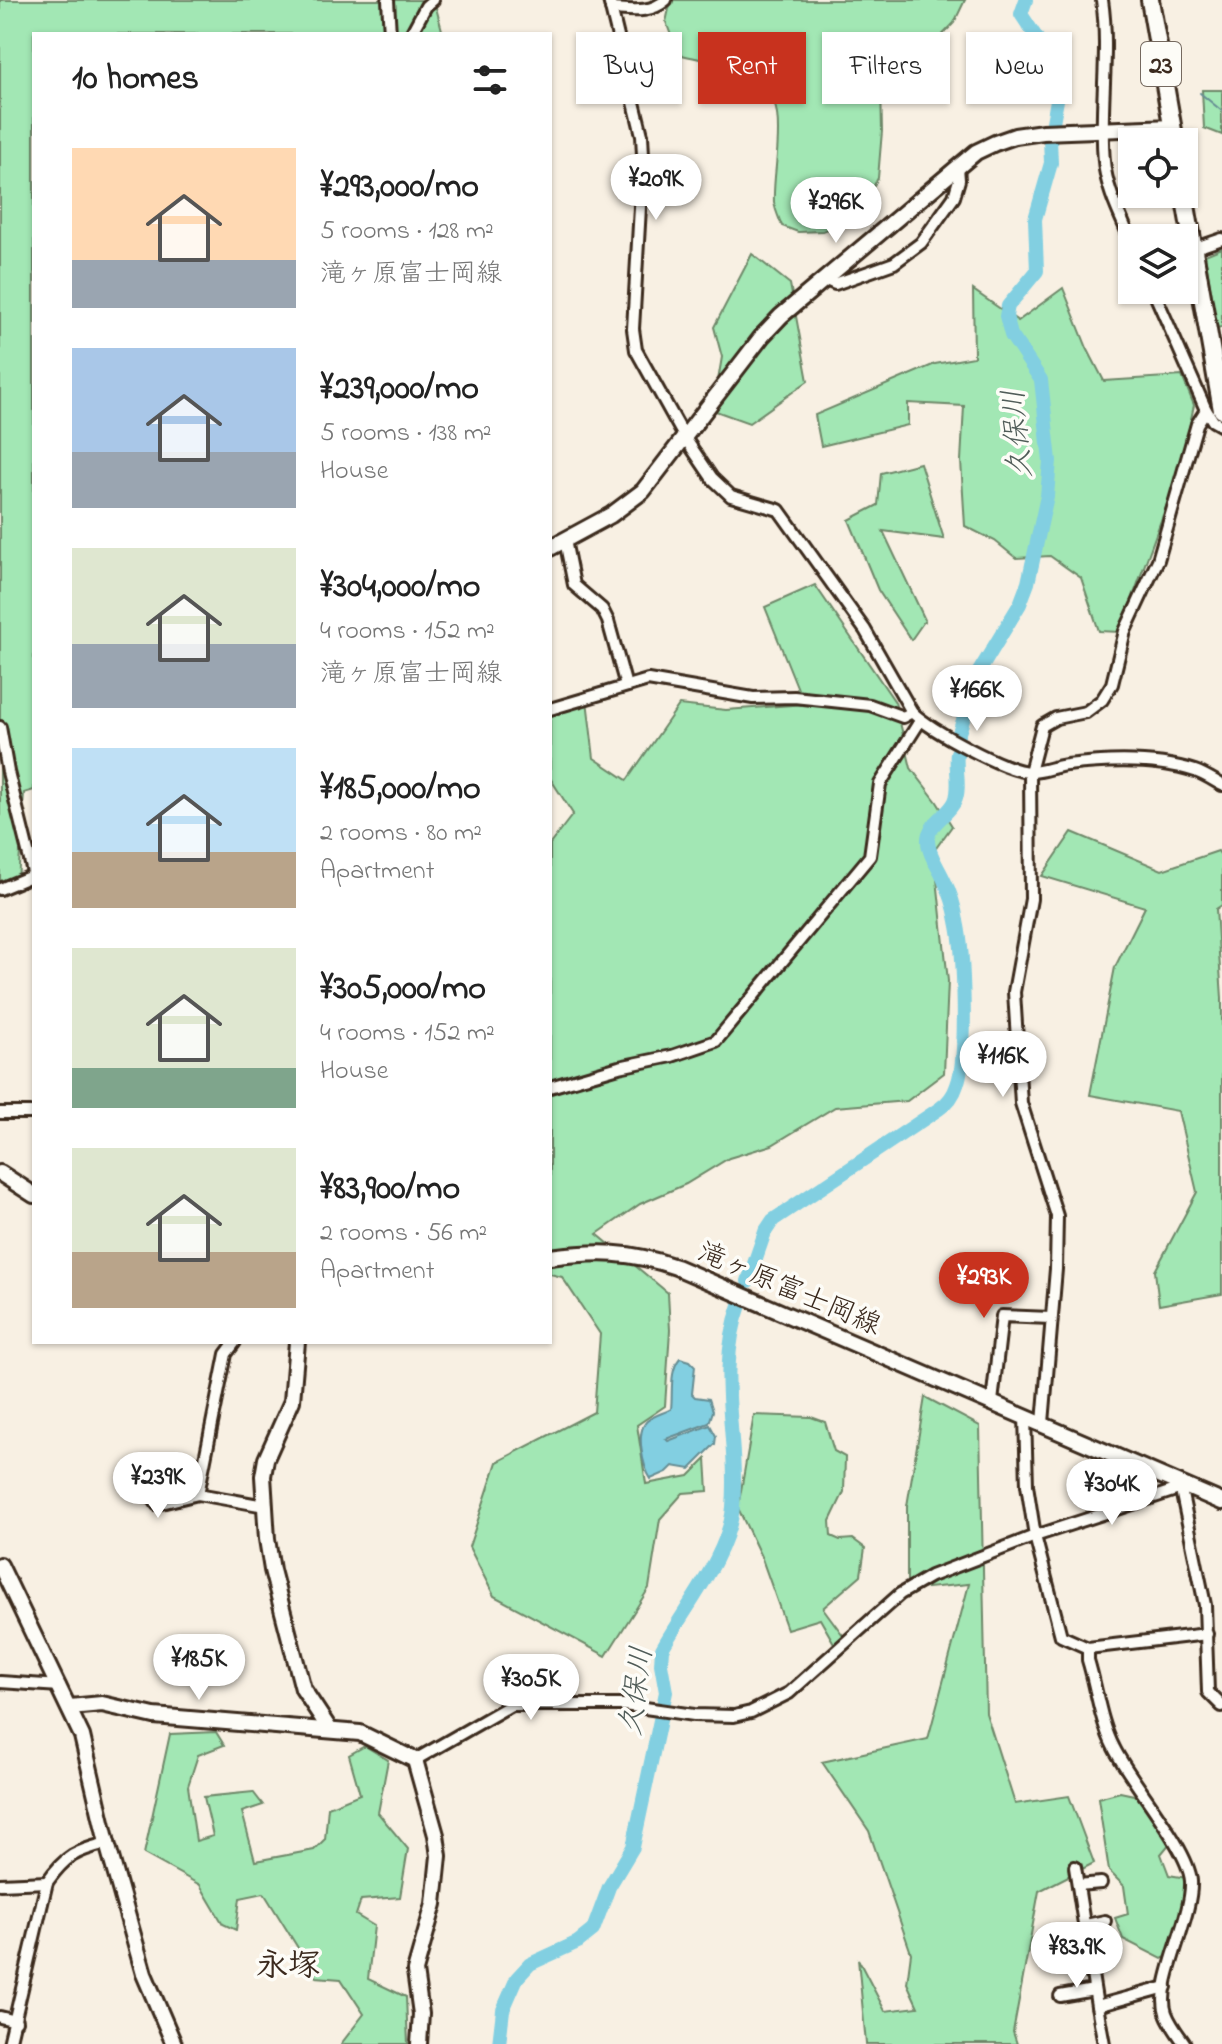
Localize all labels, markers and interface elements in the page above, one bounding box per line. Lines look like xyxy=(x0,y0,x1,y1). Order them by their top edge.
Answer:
chip: Buy xyxy=(576,32,682,104)
chip: Rent xyxy=(698,32,806,104)
chip: Filters xyxy=(822,32,950,104)
chip: New xyxy=(966,32,1072,104)
road number: 23 xyxy=(1141,42,1181,86)
text: 10 homes xyxy=(72,55,199,105)
icon: filters xyxy=(468,58,512,102)
map controls xyxy=(1118,128,1198,304)
button: locate xyxy=(1118,128,1198,208)
pin: ¥209K xyxy=(600,154,712,222)
text: ¥209K xyxy=(629,161,683,199)
text: ¥293,000/mo xyxy=(320,163,479,213)
pin: ¥296K xyxy=(780,177,892,245)
icon: home xyxy=(136,180,232,276)
text: ¥296K xyxy=(809,184,863,222)
text: 5 rooms · 128 m² xyxy=(320,213,494,251)
button: layers xyxy=(1118,224,1198,304)
text: 滝ヶ原富士岡線 xyxy=(320,256,502,294)
text: ¥239,000/mo xyxy=(320,365,479,415)
icon: home xyxy=(136,380,232,476)
water label: 久保川 xyxy=(993,387,1045,480)
text: 5 rooms · 138 m² xyxy=(320,415,492,453)
text: House xyxy=(320,453,388,491)
text: ¥304,000/mo xyxy=(320,563,481,613)
icon: home xyxy=(136,580,232,676)
text: 4 rooms · 152 m² xyxy=(320,613,495,651)
text: 滝ヶ原富士岡線 xyxy=(320,656,502,694)
pin: ¥166K xyxy=(921,665,1033,733)
text: ¥166K xyxy=(950,672,1004,710)
text: ¥185,000/mo xyxy=(320,765,481,815)
icon: home xyxy=(136,780,232,876)
text: 2 rooms · 80 m² xyxy=(320,815,482,853)
text: Apartment xyxy=(320,853,434,891)
text: ¥305,000/mo xyxy=(320,965,486,1015)
icon: home xyxy=(136,980,232,1076)
text: 4 rooms · 152 m² xyxy=(320,1015,495,1053)
pin: ¥116K xyxy=(947,1031,1059,1099)
text: ¥116K xyxy=(978,1038,1028,1076)
text: House xyxy=(320,1053,388,1091)
text: ¥83,900/mo xyxy=(320,1165,460,1215)
icon: home xyxy=(136,1180,232,1276)
text: 2 rooms · 56 m² xyxy=(320,1215,487,1253)
street label: 滝ヶ原富士岡線 xyxy=(690,1233,887,1347)
pin: ¥293K xyxy=(928,1252,1040,1320)
text: Apartment xyxy=(320,1253,434,1291)
text: ¥293K xyxy=(957,1259,1011,1297)
pin: ¥239K xyxy=(102,1452,214,1520)
text: ¥239K xyxy=(131,1459,185,1497)
pin: ¥304K xyxy=(1056,1459,1168,1527)
text: ¥304K xyxy=(1084,1466,1140,1504)
pin: ¥185K xyxy=(143,1634,255,1702)
text: ¥185K xyxy=(171,1641,227,1679)
water label: 久保川 xyxy=(610,1644,666,1739)
pin: ¥305K xyxy=(475,1654,587,1722)
text: ¥305K xyxy=(501,1661,561,1699)
pin: ¥83.9K xyxy=(1012,1922,1142,1990)
text: ¥83.9K xyxy=(1049,1929,1105,1967)
district label: 永塚 xyxy=(256,1944,320,1991)

